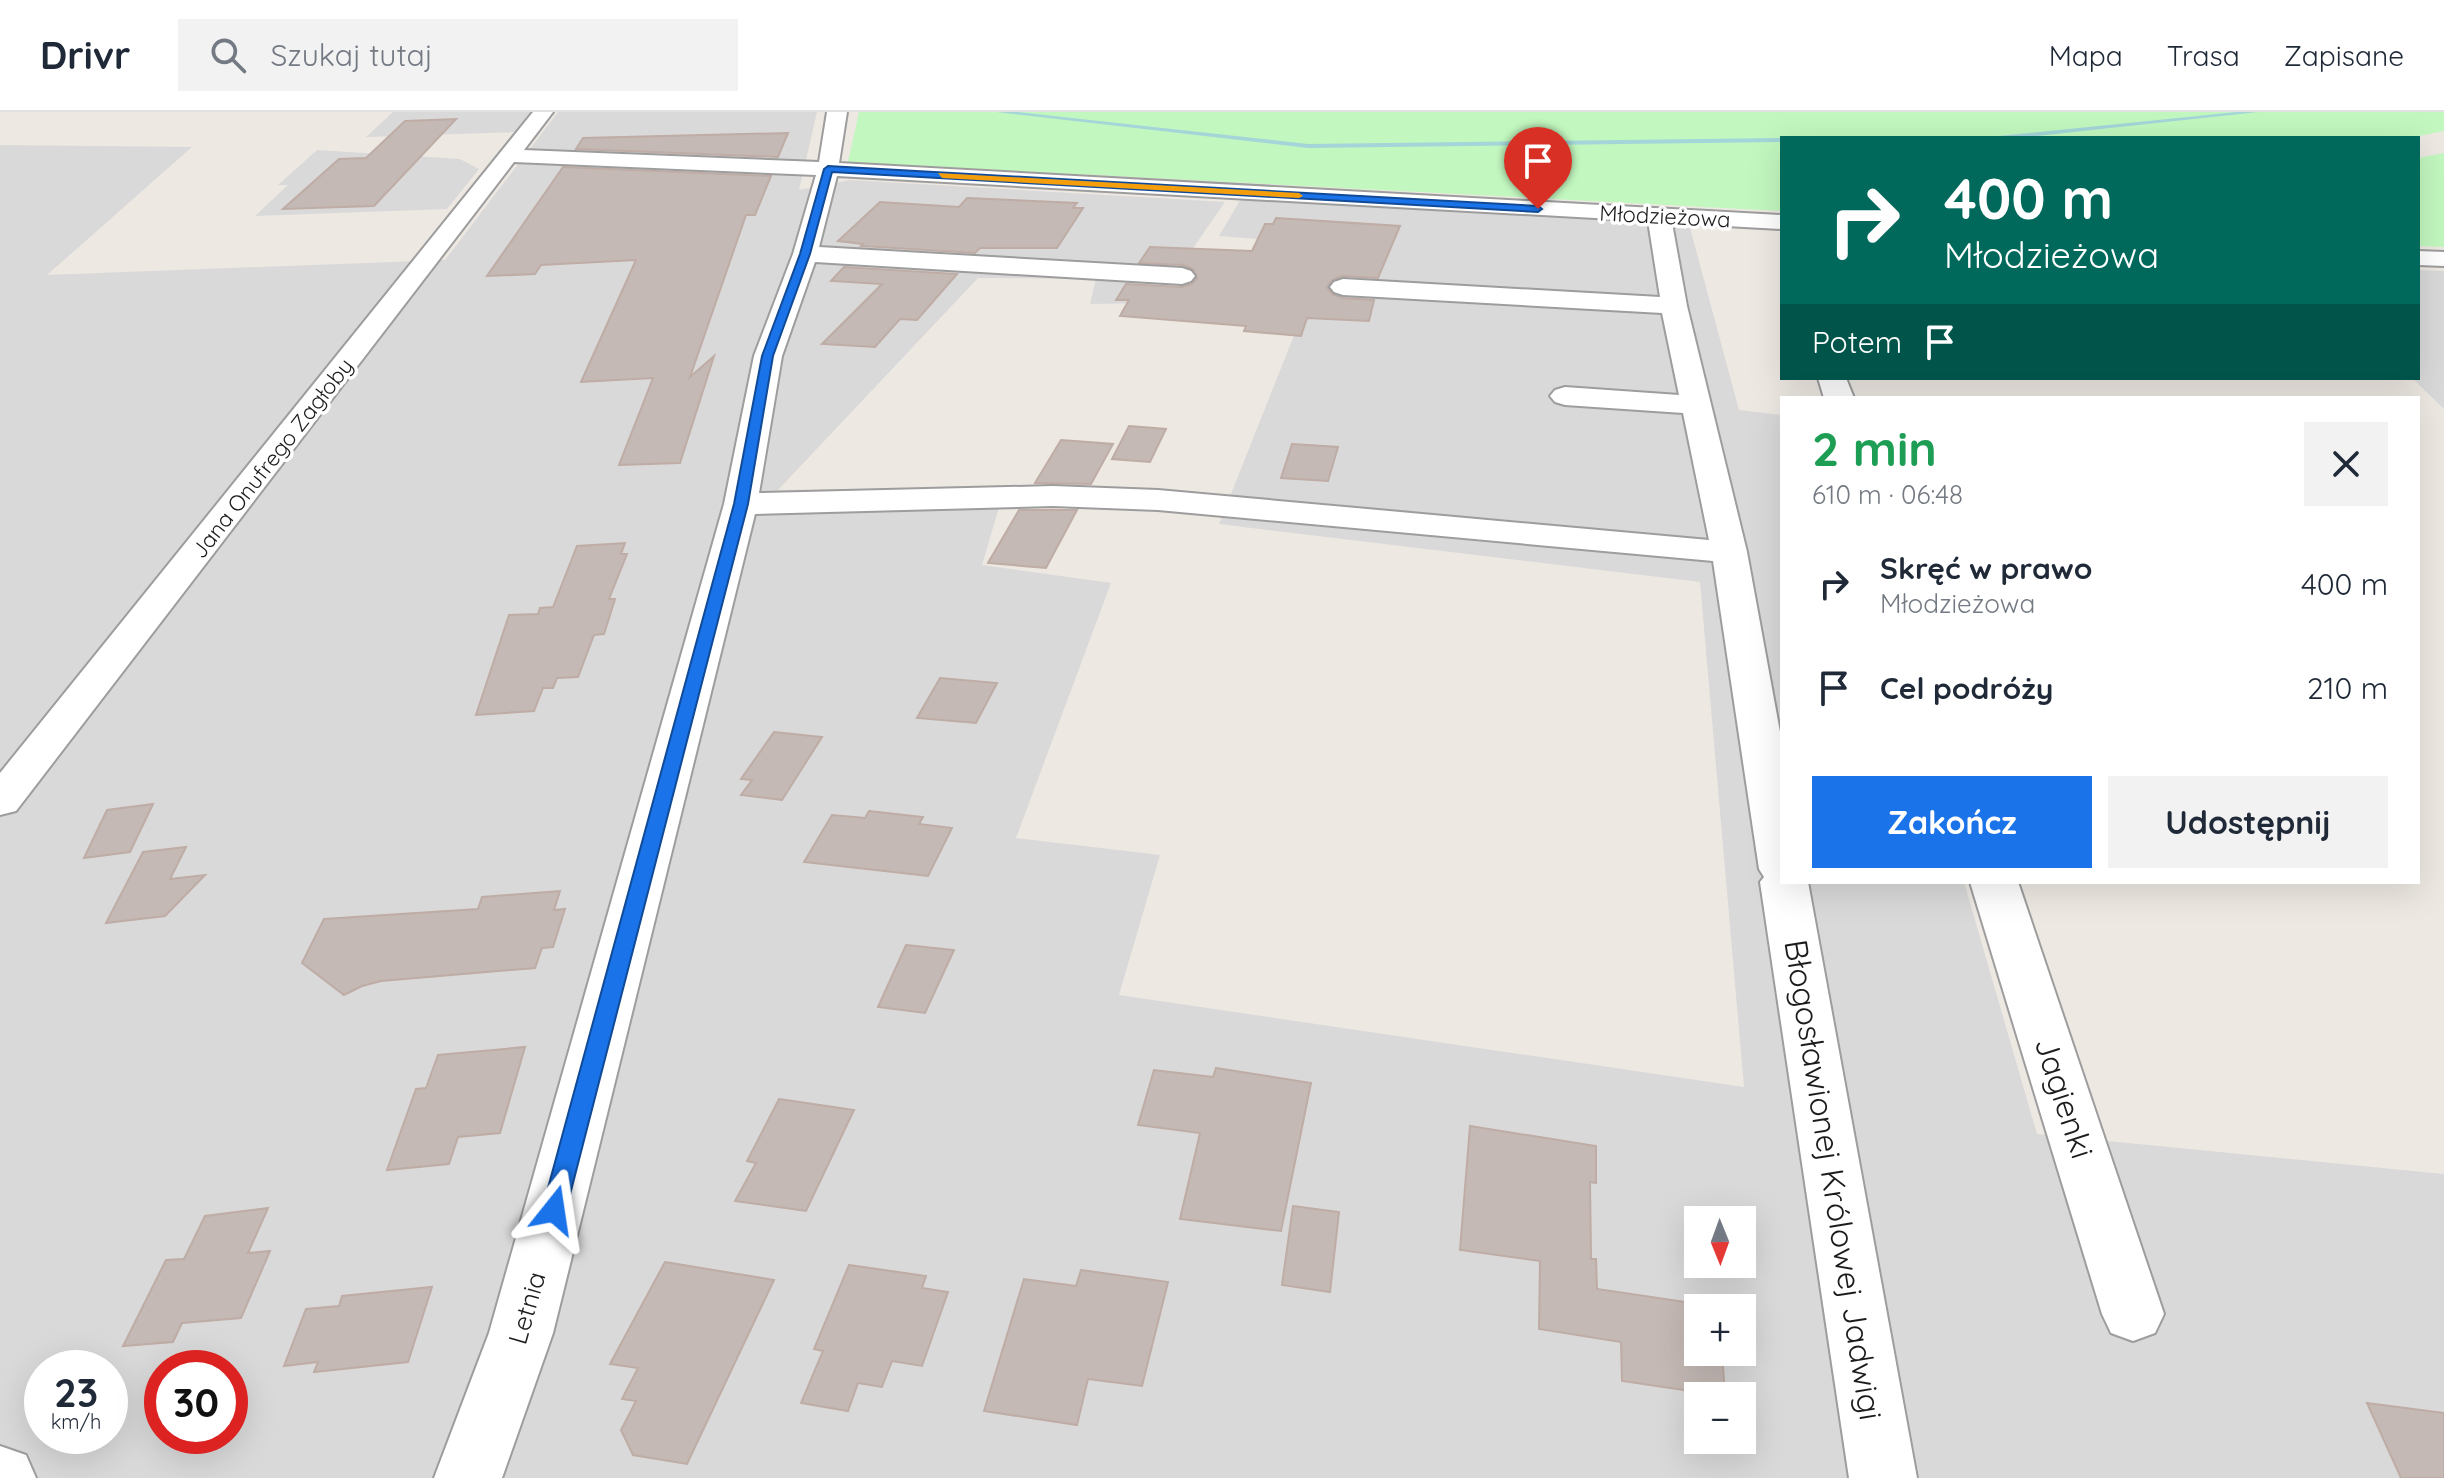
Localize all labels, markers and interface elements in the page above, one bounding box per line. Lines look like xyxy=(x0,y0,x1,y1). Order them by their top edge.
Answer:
search box xyxy=(178,19,738,91)
text: Drivr xyxy=(40,31,130,79)
icon: search xyxy=(206,33,250,77)
text: Szukaj tutaj xyxy=(270,36,433,74)
text: Mapa xyxy=(2049,38,2123,73)
text: Trasa xyxy=(2167,38,2240,73)
text: Zapisane xyxy=(2284,38,2404,73)
pin xyxy=(1504,127,1572,209)
icon: arrive xyxy=(1516,139,1560,183)
text: 400 m xyxy=(1944,163,2113,233)
icon: right xyxy=(1812,168,1916,272)
street label: Młodzieżowa xyxy=(1599,199,1731,233)
text: Młodzieżowa xyxy=(1944,232,2159,277)
icon: arrive xyxy=(1918,320,1962,364)
text: Potem xyxy=(1812,323,1902,361)
street label: Jana Onufrego Zagłoby xyxy=(185,352,359,564)
text: 2 min xyxy=(1812,418,1937,478)
button: close xyxy=(2304,422,2388,506)
text: 610 m · 06:48 xyxy=(1812,478,1963,511)
text: Skręć w prawo xyxy=(1880,549,2092,587)
icon: right xyxy=(1812,562,1856,606)
text: 400 m xyxy=(2301,565,2388,603)
text: Młodzieżowa xyxy=(1880,587,2035,620)
icon: arrive xyxy=(1812,666,1856,710)
text: Cel podróży xyxy=(1880,669,2053,707)
text: 210 m xyxy=(2307,669,2388,707)
button: Zakończ xyxy=(1812,776,2092,868)
button: Udostępnij xyxy=(2108,776,2388,868)
street label: Błogosławionej Królowej Jadwigi xyxy=(1776,937,1892,1423)
street label: Jagienki xyxy=(2027,1032,2103,1163)
position arrow xyxy=(512,1168,596,1252)
north arrow xyxy=(1684,1206,1756,1278)
map controls xyxy=(1684,1206,1756,1454)
street label: Letnia xyxy=(501,1268,553,1348)
button: + xyxy=(1684,1294,1756,1366)
speed limit sign: 30 xyxy=(144,1350,248,1454)
text: 23 xyxy=(54,1367,98,1417)
button: − xyxy=(1684,1382,1756,1454)
text: km/h xyxy=(51,1409,101,1434)

